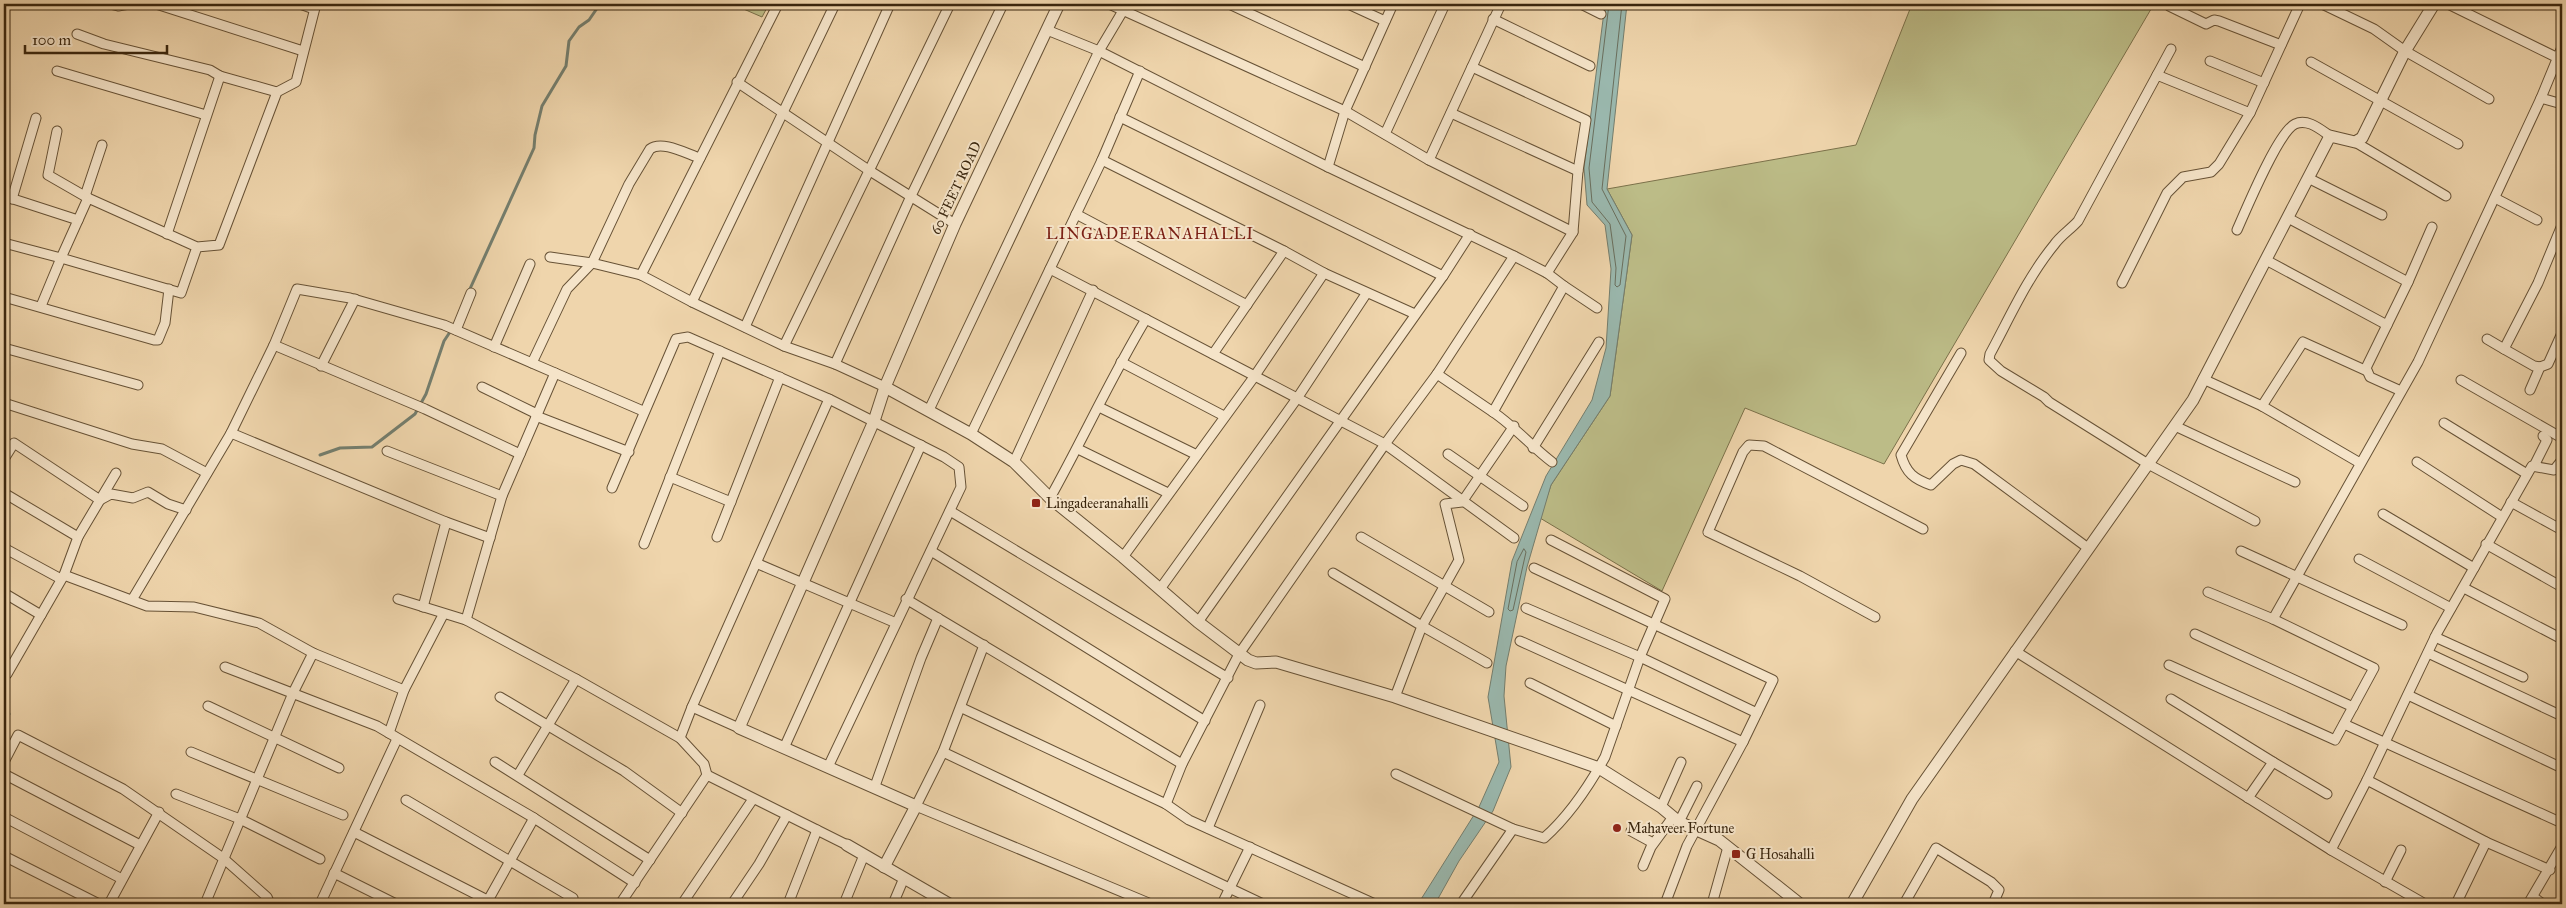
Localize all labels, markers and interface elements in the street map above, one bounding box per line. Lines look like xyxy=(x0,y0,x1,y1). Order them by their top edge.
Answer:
scale bar xyxy=(25,22,168,54)
text: 100 m xyxy=(32,31,72,49)
street label: 60 FEET ROAD xyxy=(927,139,985,237)
district label: LINGADEERANAHALLI xyxy=(1046,224,1254,243)
place label: Lingadeeranahalli xyxy=(1046,495,1149,512)
marker: Lingadeeranahalli xyxy=(1030,497,1042,509)
place label: Mahaveer Fortune xyxy=(1627,820,1735,837)
marker: Mahaveer Fortune xyxy=(1611,822,1623,834)
place label: G Hosahalli xyxy=(1746,846,1815,863)
marker: G Hosahalli xyxy=(1730,848,1742,860)

